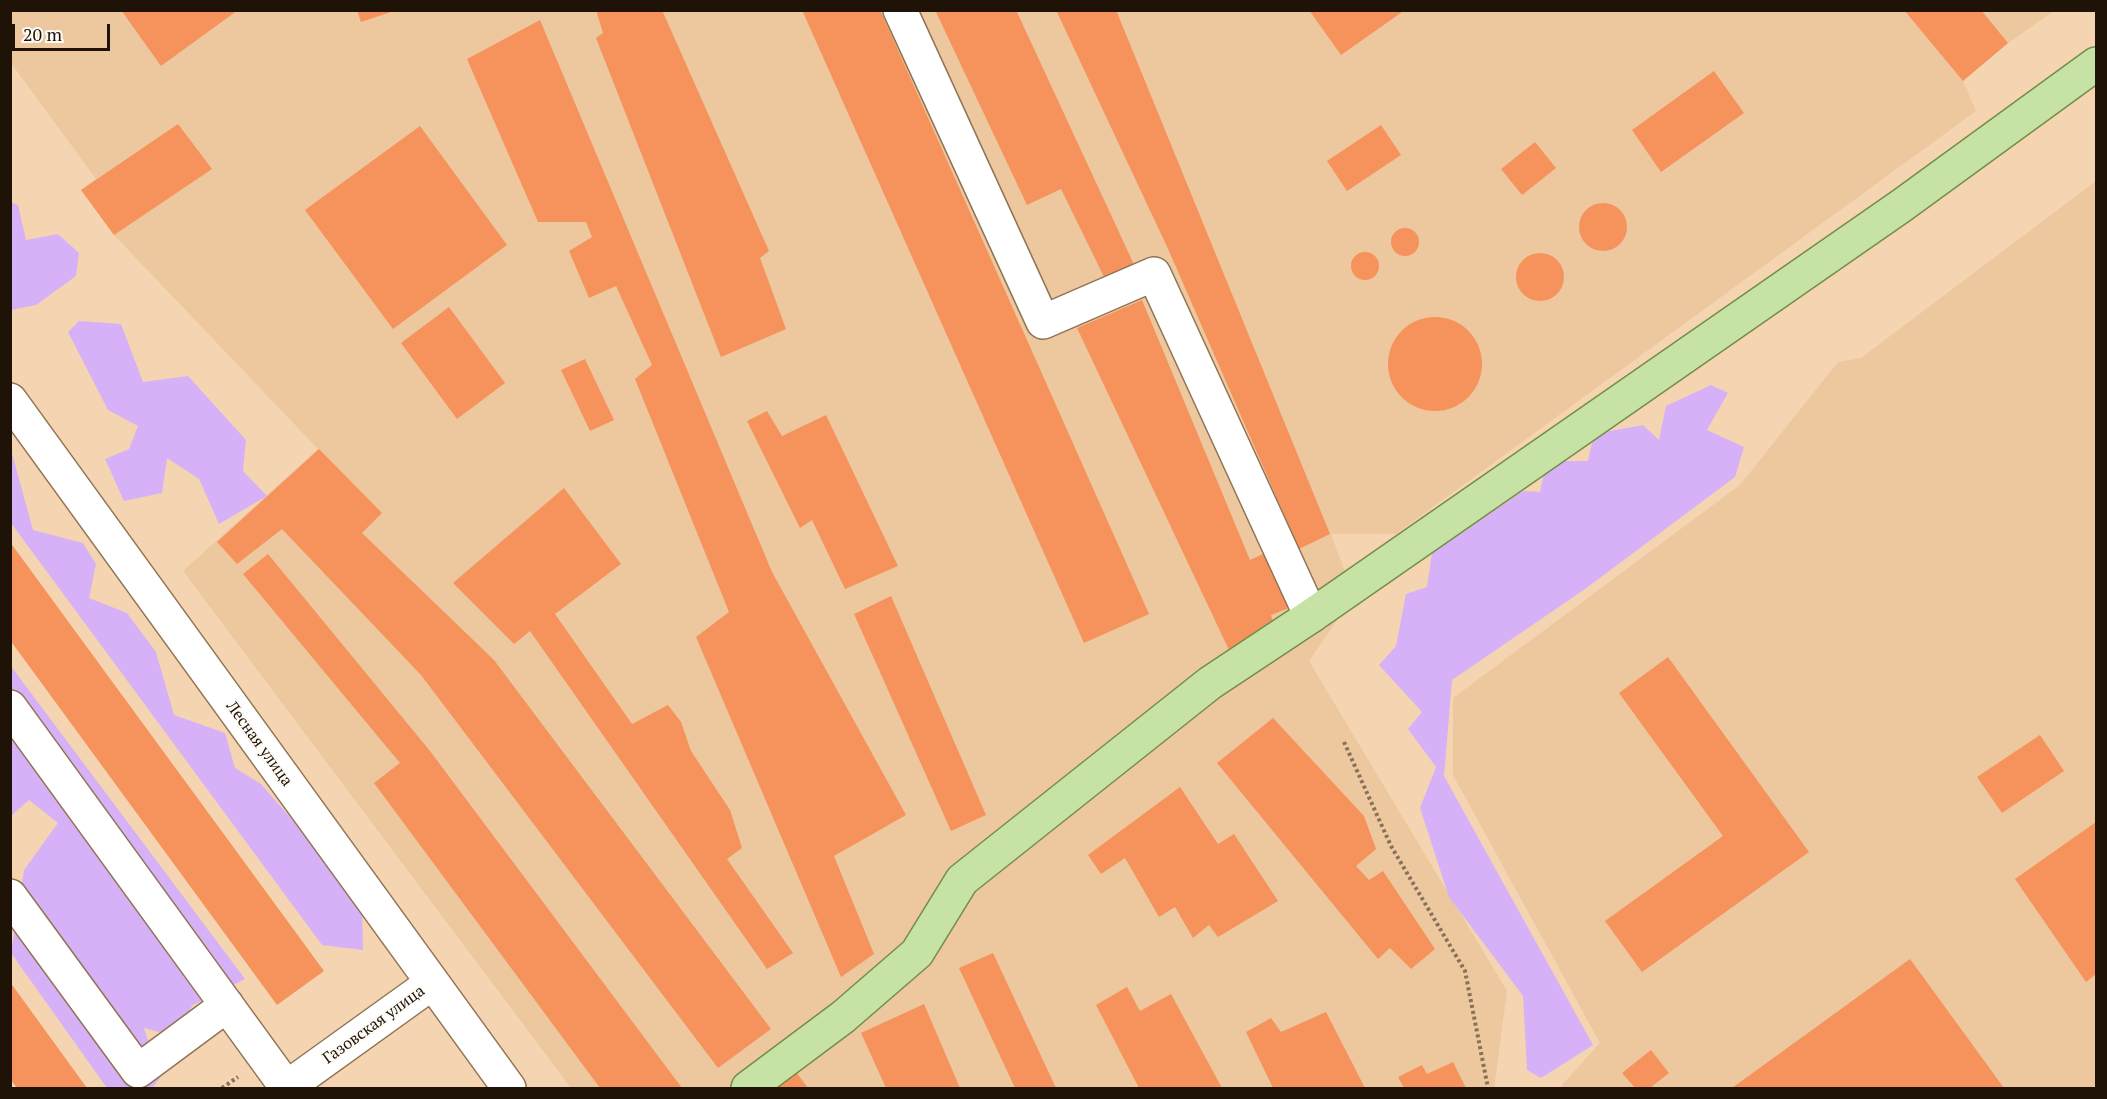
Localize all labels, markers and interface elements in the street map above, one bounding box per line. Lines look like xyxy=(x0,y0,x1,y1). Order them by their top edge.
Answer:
scale bar xyxy=(15,12,112,50)
text: 20 m xyxy=(23,22,62,46)
street label: Лесная улица xyxy=(222,698,296,790)
street label: Газовская улица xyxy=(319,982,429,1068)

